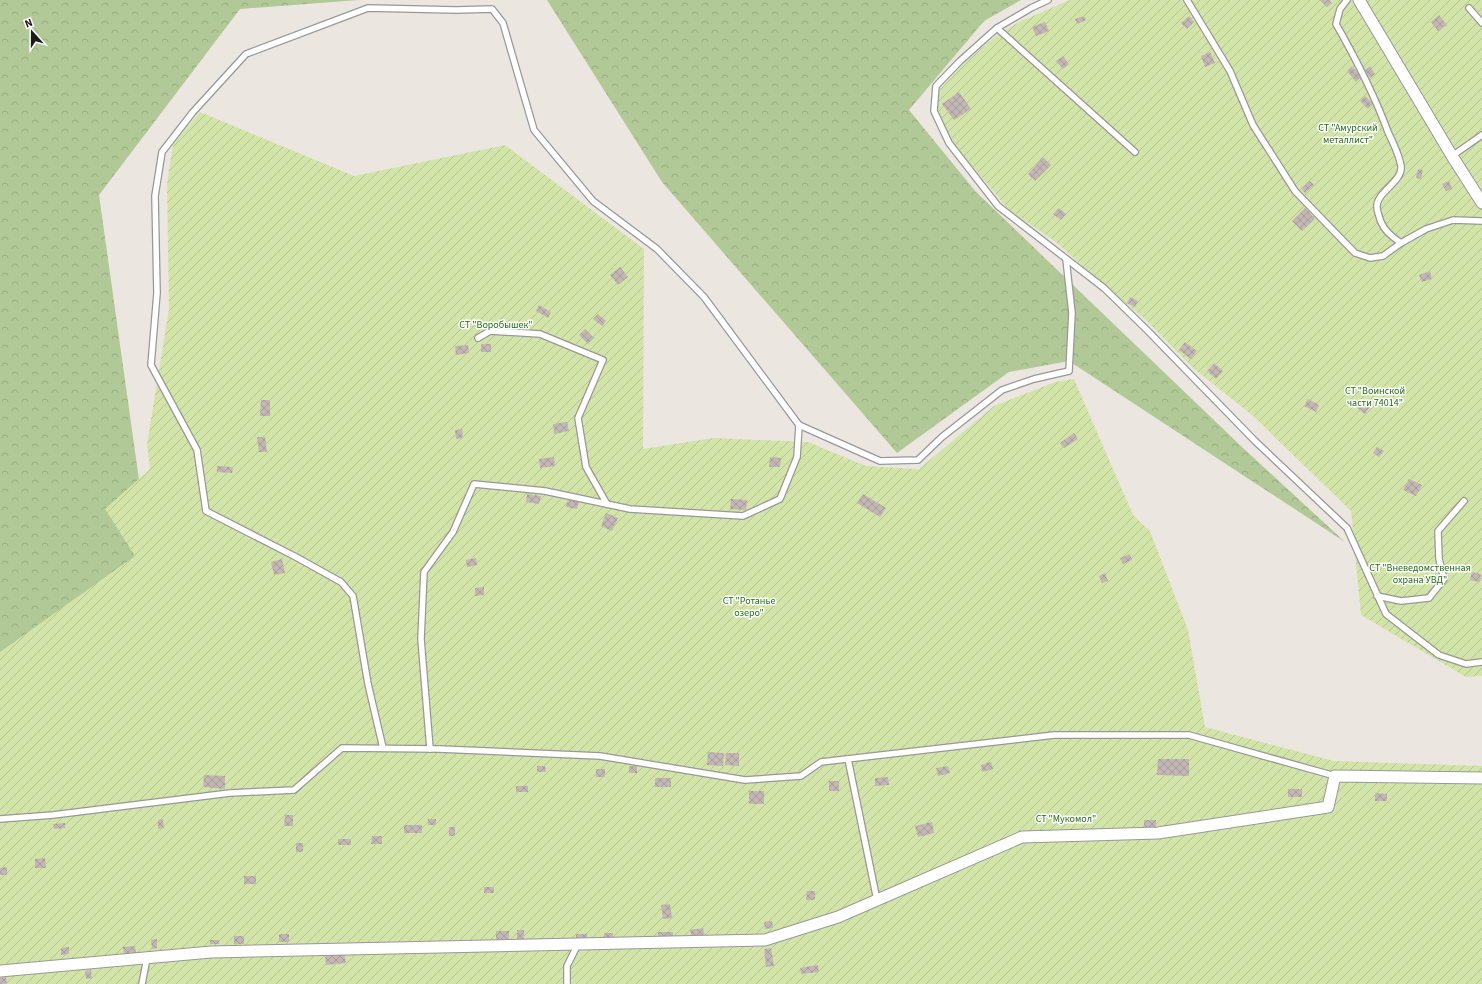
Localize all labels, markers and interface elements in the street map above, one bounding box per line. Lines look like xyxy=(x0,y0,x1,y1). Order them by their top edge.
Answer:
north arrow xyxy=(12,12,52,52)
text: N xyxy=(22,15,35,31)
park label: СТ "Амурский металлист" xyxy=(1318,121,1378,147)
park label: СТ "Воробышек" xyxy=(459,318,533,332)
park label: СТ "Воинской части 74014" xyxy=(1345,384,1405,410)
park label: СТ "Вневедомственная охрана УВД" xyxy=(1369,561,1471,587)
park label: СТ "Ротанье озеро" xyxy=(723,594,775,620)
park label: СТ "Мукомол" xyxy=(1036,812,1096,826)

